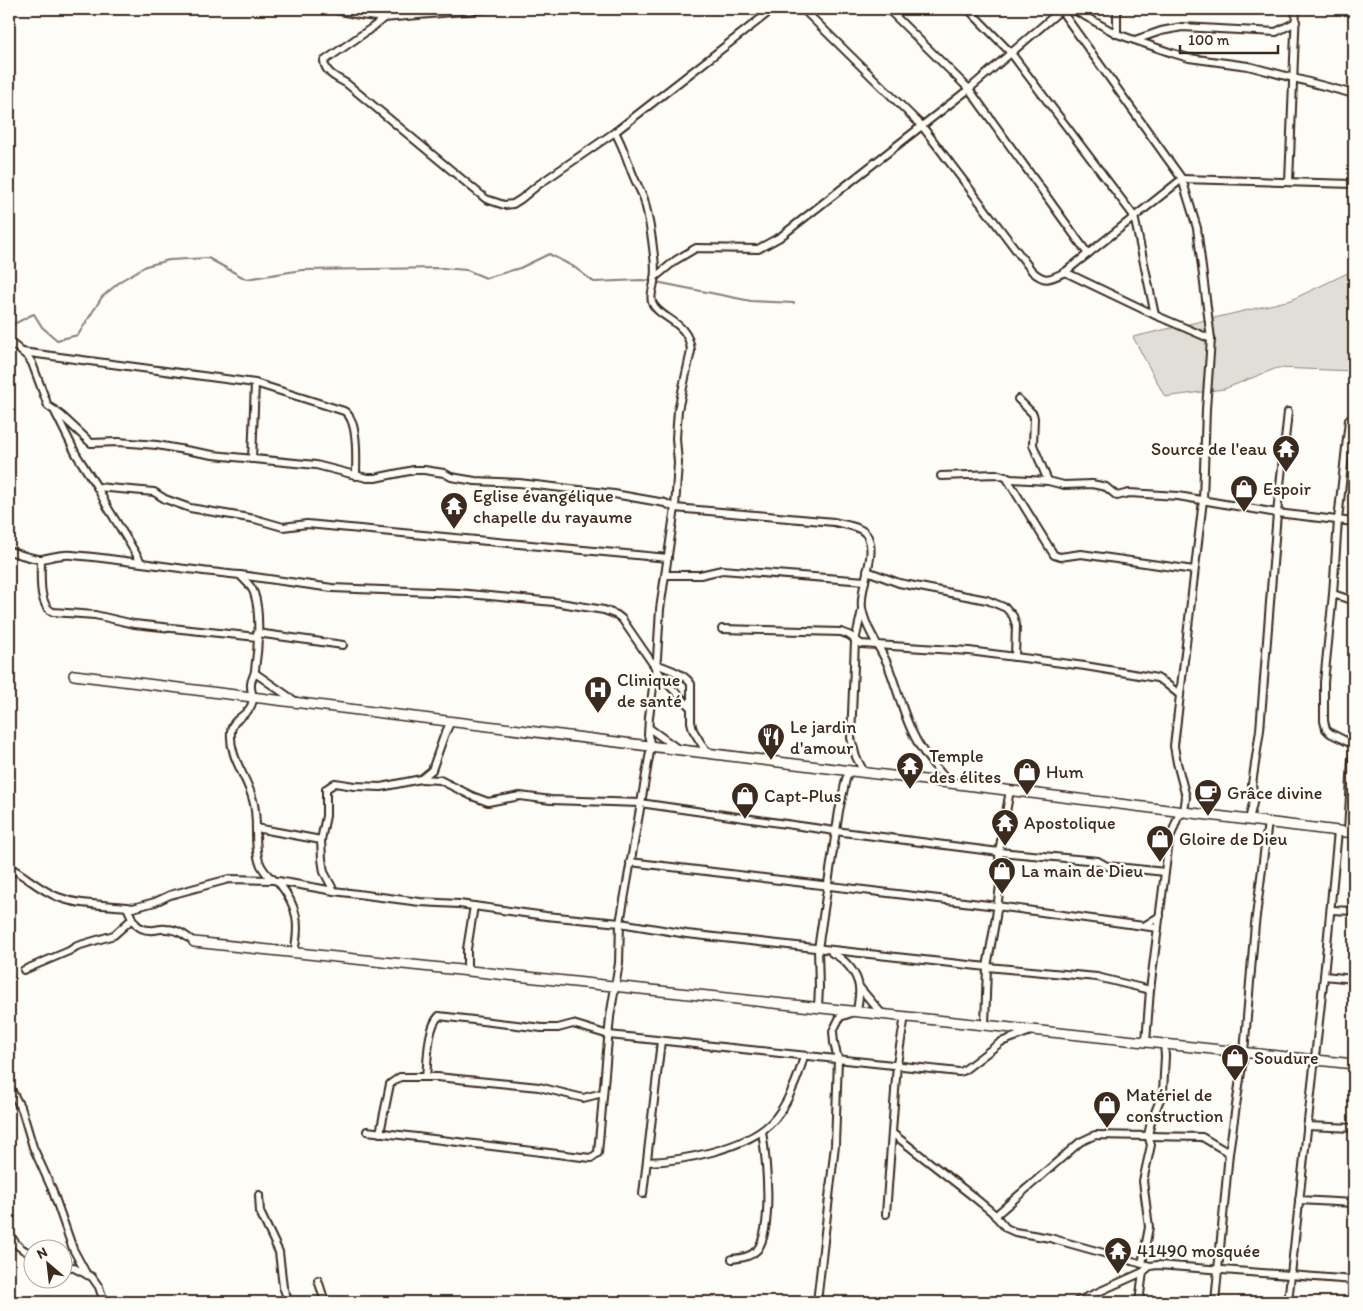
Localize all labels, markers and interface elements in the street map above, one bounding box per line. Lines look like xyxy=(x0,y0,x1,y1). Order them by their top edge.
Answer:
scale bar xyxy=(1180,22,1278,54)
text: 100 m xyxy=(1188,31,1230,49)
temple icon: Source de l'eau xyxy=(1271,434,1301,473)
place label: Source de l'eau xyxy=(1151,438,1267,460)
shop icon: Espoir xyxy=(1229,474,1259,513)
place label: Espoir xyxy=(1263,478,1312,500)
place label: Eglise évangélique chapelle du rayaume xyxy=(473,485,632,528)
temple icon: Eglise évangélique chapelle du rayaume xyxy=(439,491,469,530)
place label: Clinique de santé xyxy=(617,669,682,712)
hospital icon: Clinique de santé xyxy=(583,675,613,714)
place label: Le jardin d'amour xyxy=(790,716,856,759)
restaurant icon: Le jardin d'amour xyxy=(756,722,786,761)
place label: Temple des élites xyxy=(929,745,1001,788)
temple icon: Temple des élites xyxy=(895,751,925,790)
shop icon: Hum xyxy=(1012,757,1042,796)
place label: Hum xyxy=(1046,761,1084,783)
cafe icon: Grâce divine xyxy=(1193,778,1223,817)
shop icon: Capt-Plus xyxy=(730,781,760,820)
place label: Grâce divine xyxy=(1227,782,1322,804)
place label: Capt-Plus xyxy=(764,785,842,807)
temple icon: Apostolique xyxy=(990,808,1020,847)
place label: Apostolique xyxy=(1024,812,1116,834)
shop icon: Gloire de Dieu xyxy=(1145,824,1175,863)
place label: Gloire de Dieu xyxy=(1179,828,1287,850)
shop icon: La main de Dieu xyxy=(987,856,1017,895)
place label: La main de Dieu xyxy=(1021,860,1143,882)
shop icon: Soudure xyxy=(1220,1043,1250,1082)
place label: Soudure xyxy=(1254,1047,1318,1069)
place label: Matériel de construction xyxy=(1126,1084,1224,1127)
shop icon: Matériel de construction xyxy=(1092,1090,1122,1129)
temple icon: 41490 mosquée xyxy=(1103,1236,1133,1275)
north arrow xyxy=(22,1238,72,1288)
place label: 41490 mosquée xyxy=(1137,1240,1260,1262)
text: N xyxy=(34,1243,50,1263)

